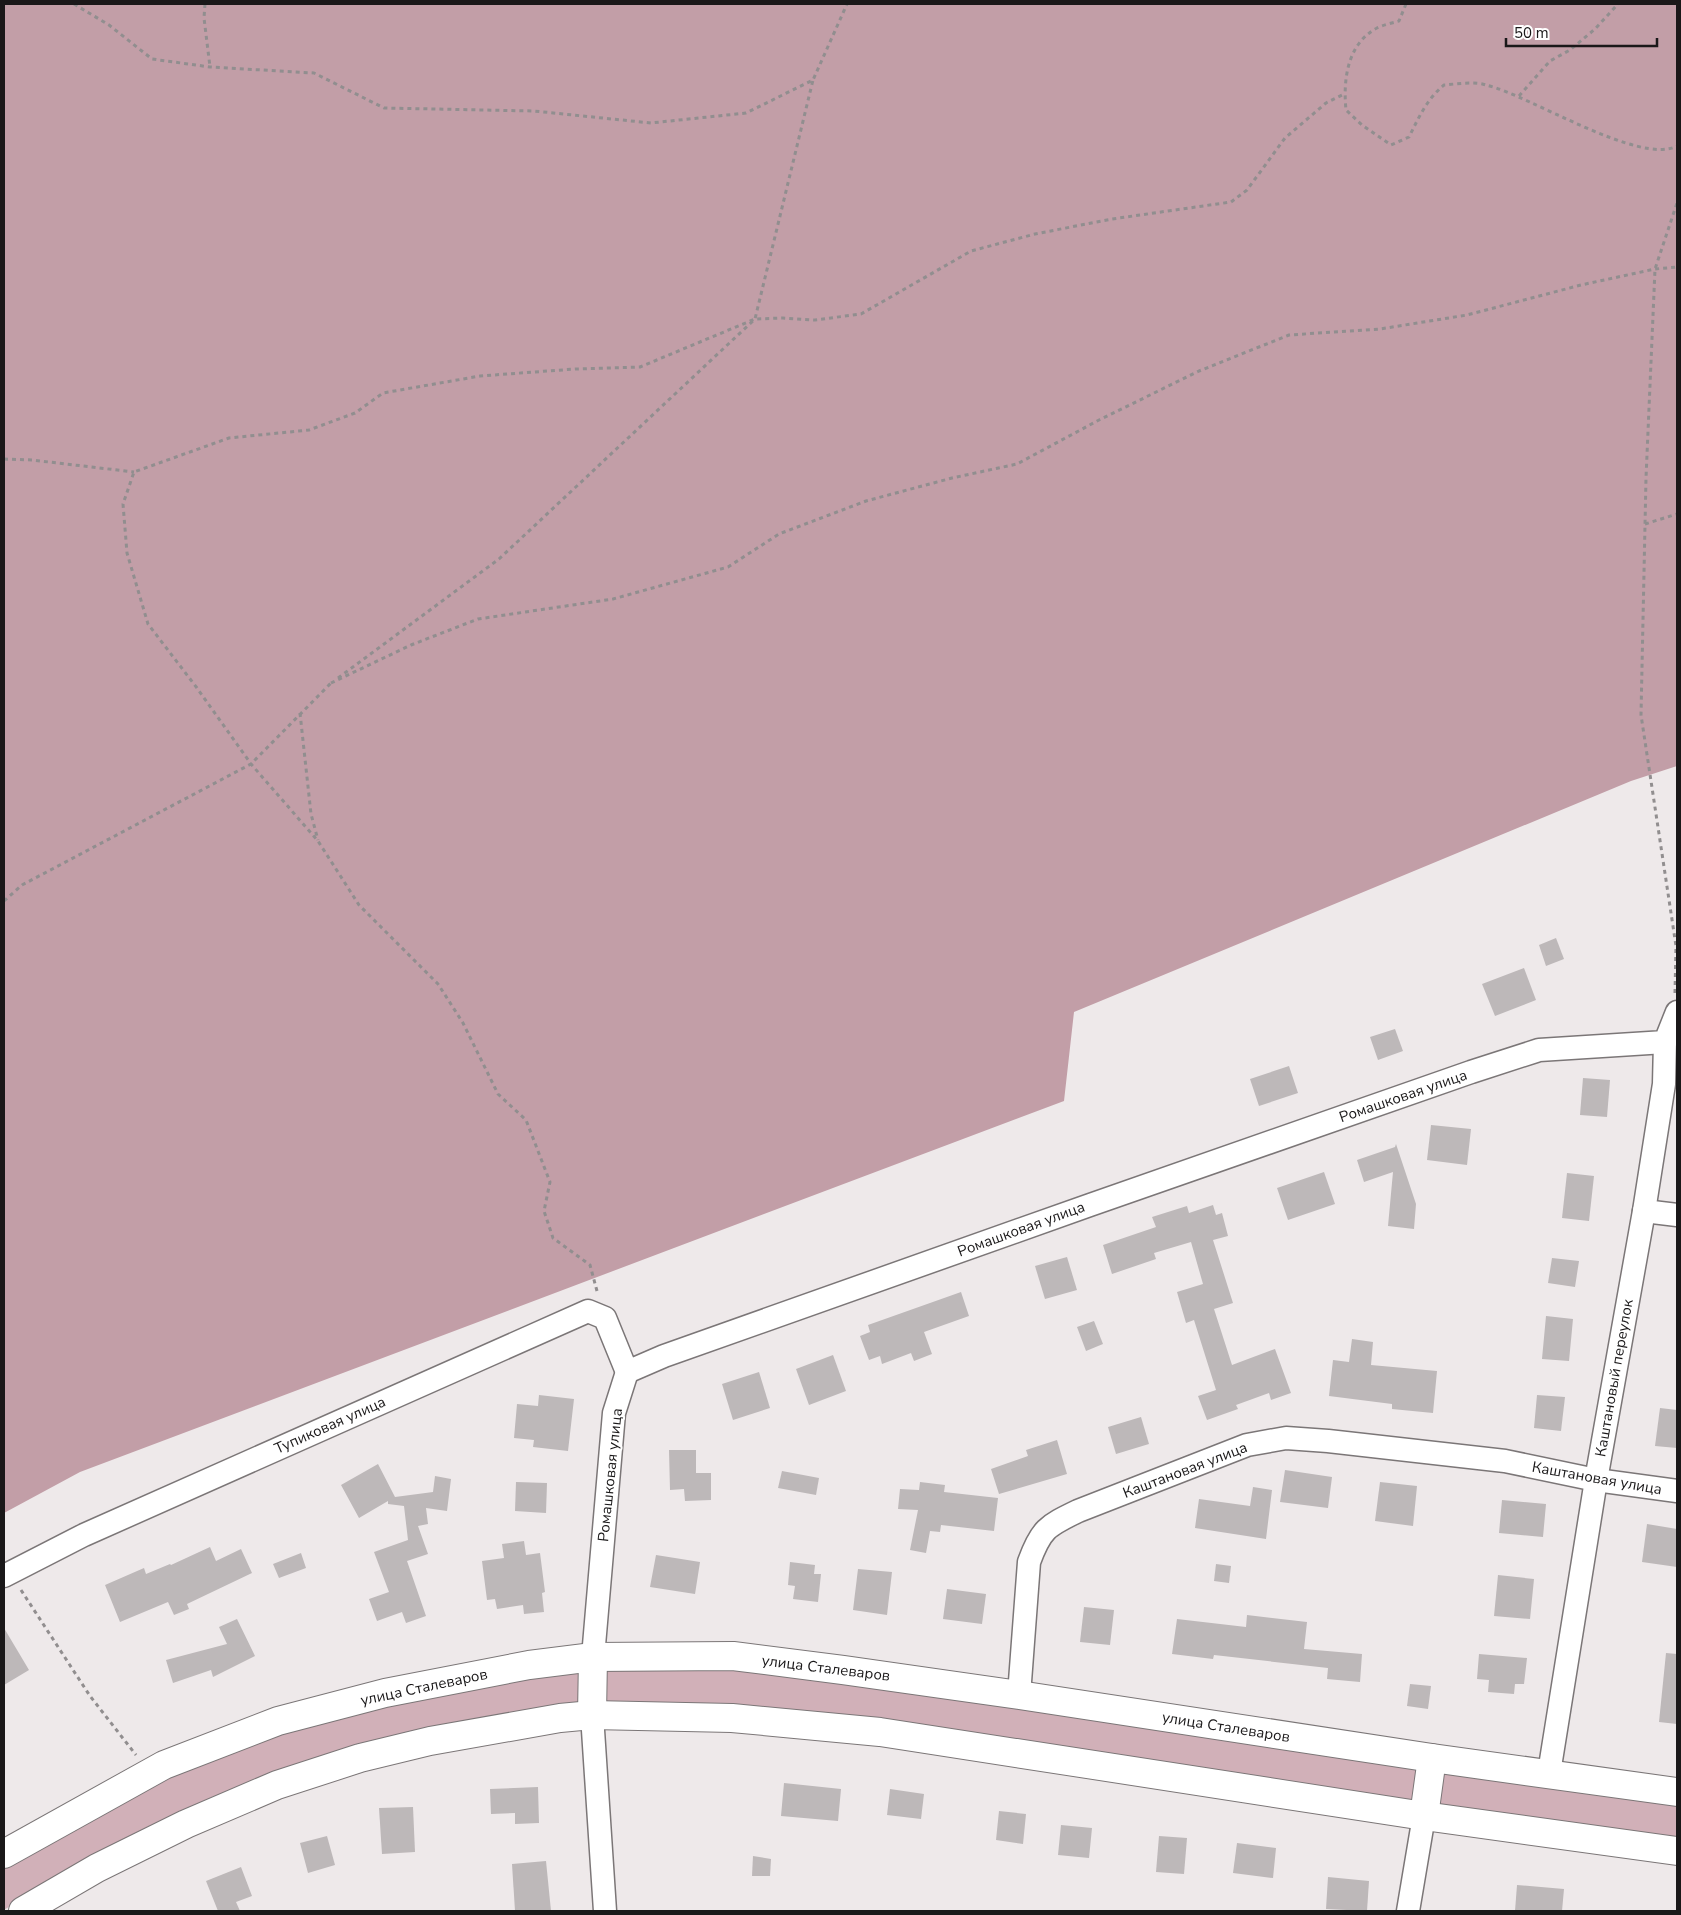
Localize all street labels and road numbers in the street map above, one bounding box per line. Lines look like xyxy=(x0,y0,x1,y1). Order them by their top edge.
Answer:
street label: Ромашковая улица xyxy=(1336,1065,1470,1127)
street label: Ромашковая улица xyxy=(955,1197,1087,1261)
street label: Каштановый переулок xyxy=(1590,1298,1638,1458)
street label: Тупиковая улица xyxy=(271,1392,389,1458)
street label: Ромашковая улица xyxy=(593,1407,627,1543)
street label: Каштановая улица xyxy=(1120,1437,1250,1503)
street label: Каштановая улица xyxy=(1530,1457,1664,1499)
street label: улица Сталеваров xyxy=(761,1650,891,1686)
street label: улица Сталеваров xyxy=(359,1664,489,1710)
street label: улица Сталеваров xyxy=(1161,1707,1291,1747)

